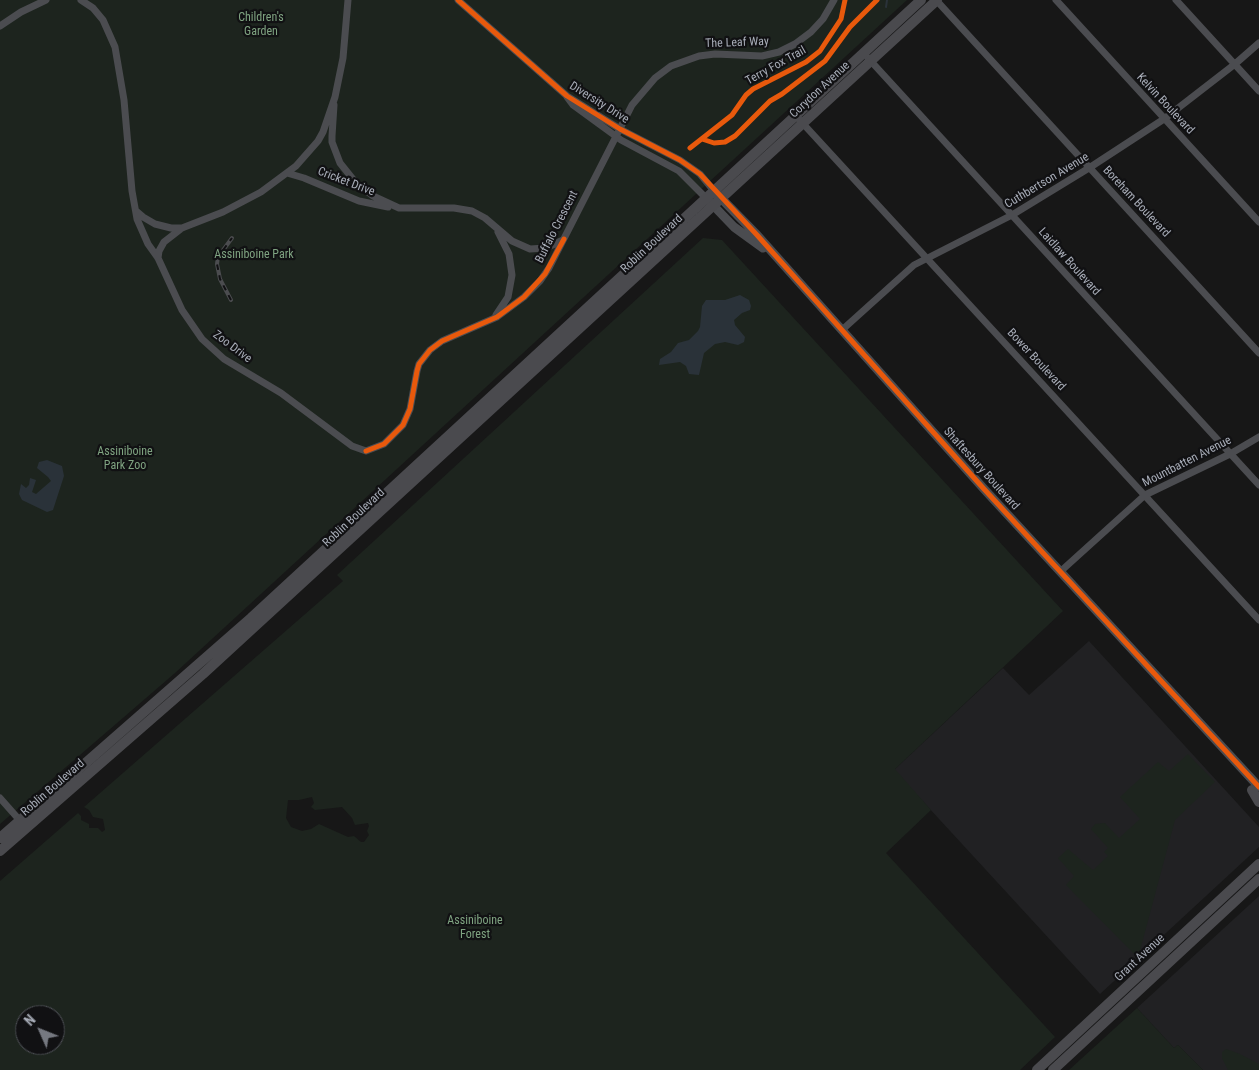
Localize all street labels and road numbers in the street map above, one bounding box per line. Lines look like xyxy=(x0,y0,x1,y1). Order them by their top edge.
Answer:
street label: The Leaf Way xyxy=(705,35,769,51)
street label: Terry Fox Trail xyxy=(743,44,809,88)
street label: Corydon Avenue xyxy=(787,59,853,121)
street label: Kelvin Boulevard xyxy=(1133,70,1197,138)
street label: Diversity Drive xyxy=(567,79,631,127)
street label: Cuthbertson Avenue xyxy=(1002,150,1092,212)
street label: Boreham Boulevard xyxy=(1099,163,1173,241)
street label: Cricket Drive xyxy=(315,165,377,199)
street label: Buffalo Crescent xyxy=(533,188,581,266)
street label: Roblin Boulevard xyxy=(618,212,686,276)
street label: Laidlaw Boulevard xyxy=(1035,225,1103,299)
street label: Bower Boulevard xyxy=(1004,326,1068,394)
street label: Zoo Drive xyxy=(210,328,254,366)
street label: Shaftesbury Boulevard xyxy=(940,425,1022,513)
street label: Mountbatten Avenue xyxy=(1140,433,1234,491)
street label: Roblin Boulevard xyxy=(320,486,388,550)
street label: Roblin Boulevard xyxy=(18,757,88,819)
street label: Grant Avenue xyxy=(1112,931,1168,985)

